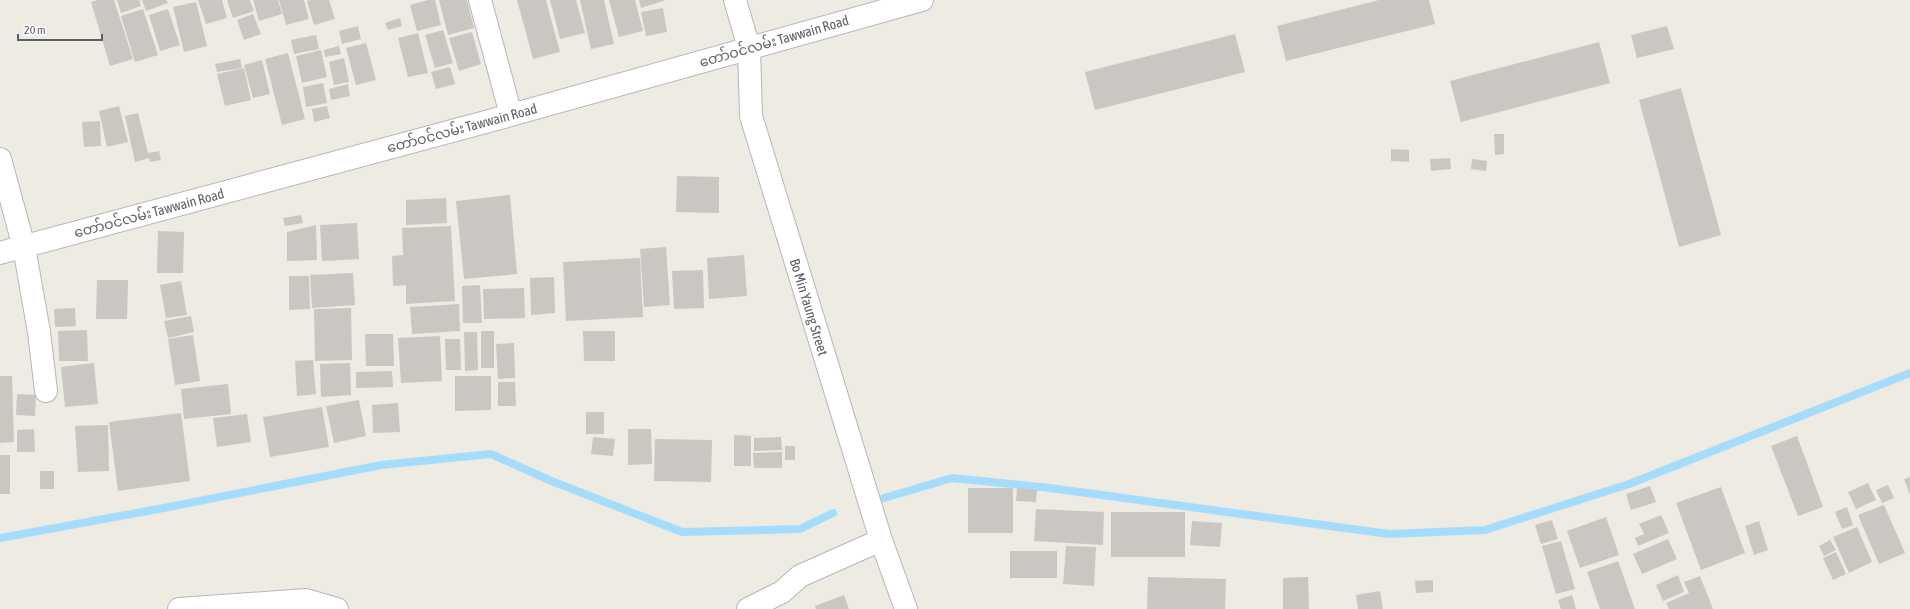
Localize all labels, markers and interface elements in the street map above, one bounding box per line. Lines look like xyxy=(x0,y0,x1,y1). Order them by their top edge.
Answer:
street label: တော်ဝင်လမ်း Tawwain Road xyxy=(697,10,851,70)
scale bar xyxy=(18,16,102,42)
text: 20 m xyxy=(24,23,46,37)
street label: တော်ဝင်လမ်း Tawwain Road xyxy=(385,98,539,156)
street label: တော်ဝင်လမ်း Tawwain Road xyxy=(72,183,226,241)
street label: Bo Min Yaung Street xyxy=(787,257,831,357)

